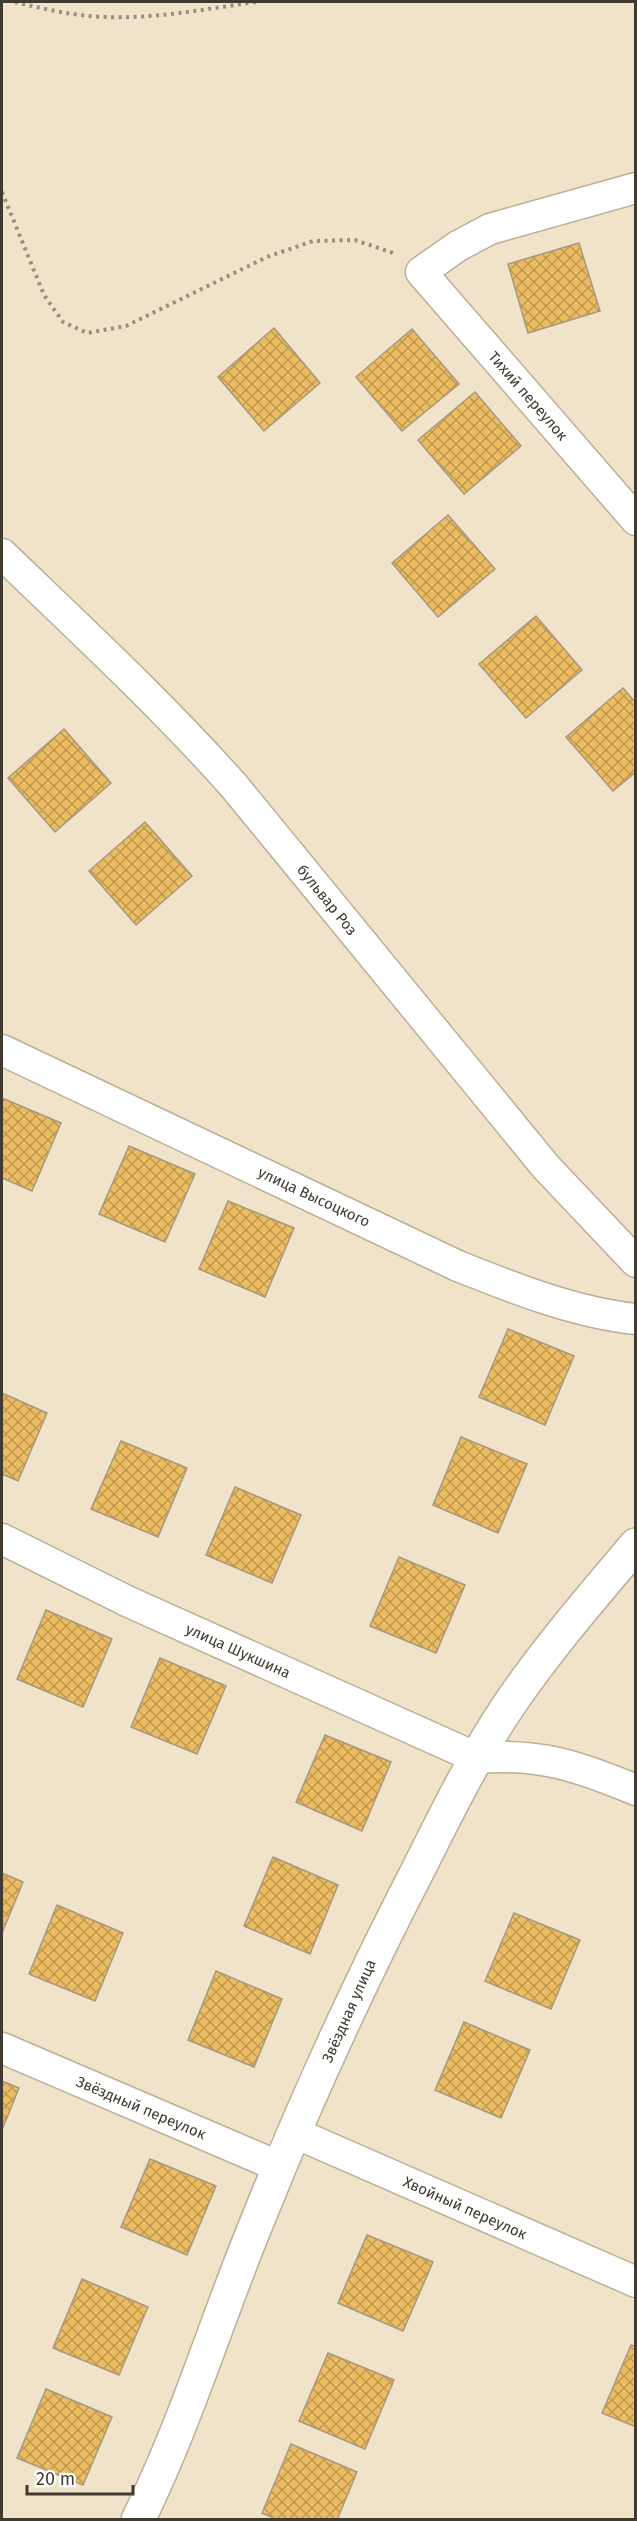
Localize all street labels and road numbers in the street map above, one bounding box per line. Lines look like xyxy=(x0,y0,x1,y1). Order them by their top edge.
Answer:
street label: Тихий переулок xyxy=(484,348,572,444)
street label: бульвар Роз xyxy=(293,861,361,939)
street label: улица Высоцкого xyxy=(255,1163,373,1231)
street label: улица Шукшина xyxy=(183,1620,293,1682)
street label: Звёздная улица xyxy=(318,1957,380,2065)
street label: Звёздный переулок xyxy=(73,2073,209,2144)
street label: Хвойный переулок xyxy=(400,2173,530,2243)

